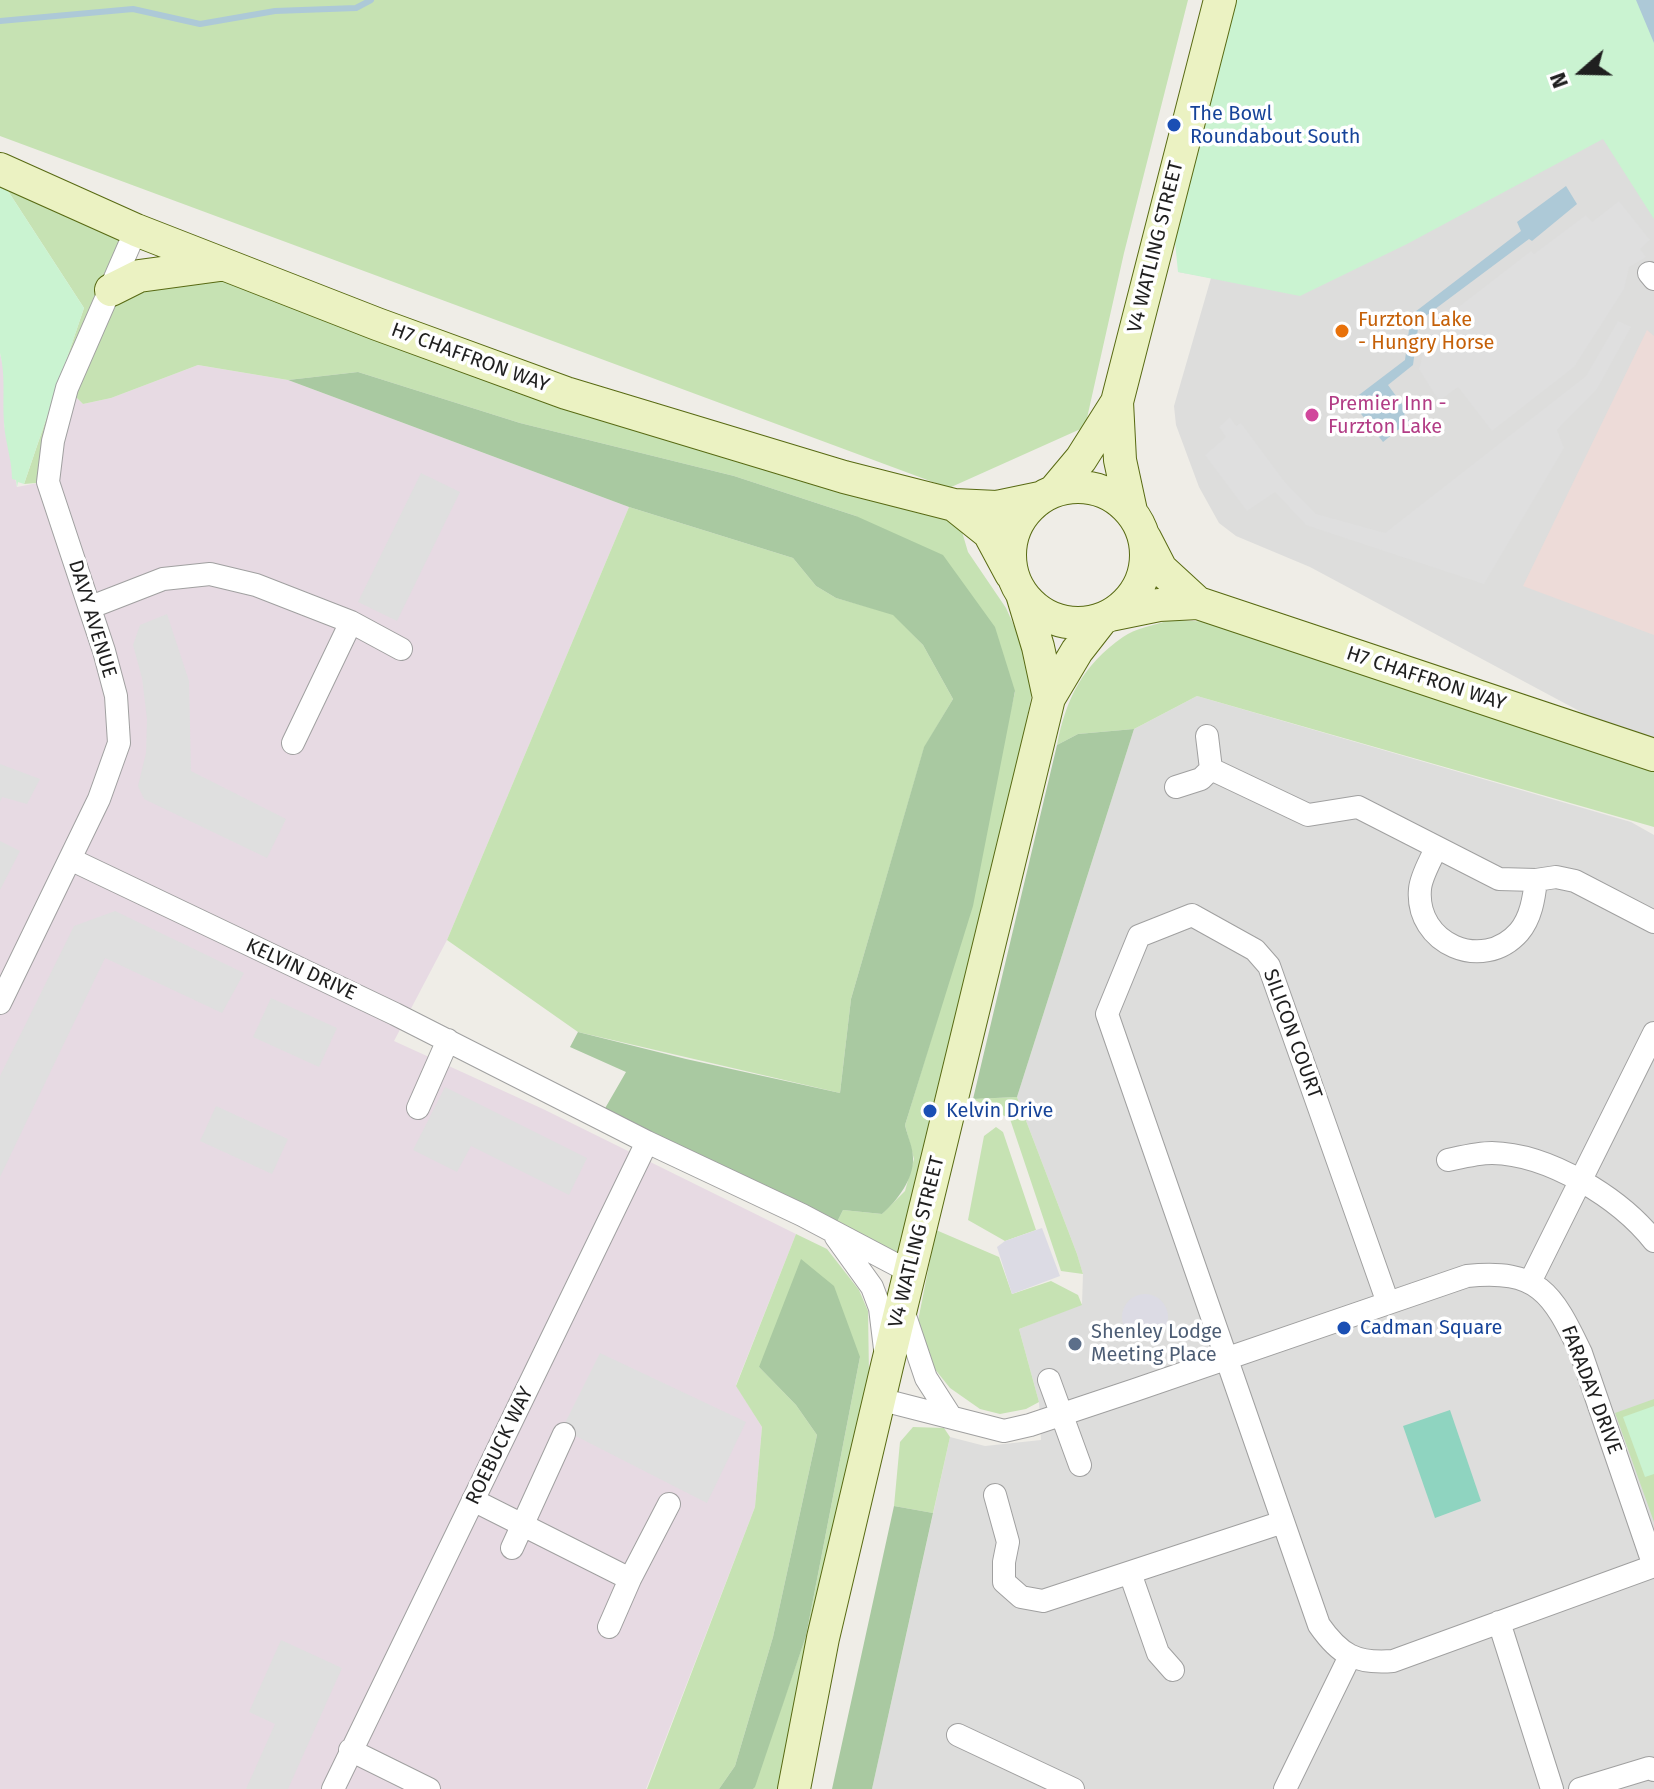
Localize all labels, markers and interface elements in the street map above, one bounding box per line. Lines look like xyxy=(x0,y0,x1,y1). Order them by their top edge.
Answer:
north arrow xyxy=(1542,32,1622,112)
text: N xyxy=(1544,69,1574,92)
place label: The Bowl Roundabout South xyxy=(1190,102,1361,149)
marker: The Bowl Roundabout South xyxy=(1165,116,1183,134)
street label: V4 WATLING STREET xyxy=(1123,159,1189,335)
place label: Furzton Lake - Hungry Horse xyxy=(1358,308,1495,355)
street label: H7 CHAFFRON WAY xyxy=(388,318,552,398)
marker: Furzton Lake - Hungry Horse xyxy=(1333,322,1351,340)
place label: Premier Inn - Furzton Lake xyxy=(1328,392,1447,439)
marker: Premier Inn - Furzton Lake xyxy=(1303,406,1321,424)
street label: DAVY AVENUE xyxy=(63,557,121,681)
street label: H7 CHAFFRON WAY xyxy=(1343,642,1509,716)
street label: KELVIN DRIVE xyxy=(242,934,360,1006)
street label: SILICON COURT xyxy=(1257,966,1327,1102)
place label: Kelvin Drive xyxy=(946,1099,1053,1123)
marker: Kelvin Drive xyxy=(921,1102,939,1120)
street label: V4 WATLING STREET xyxy=(884,1154,950,1330)
place label: Cadman Square xyxy=(1360,1316,1502,1340)
marker: Cadman Square xyxy=(1335,1319,1353,1337)
place label: Shenley Lodge Meeting Place xyxy=(1091,1320,1222,1367)
street label: FARADAY DRIVE xyxy=(1555,1322,1627,1458)
marker: Shenley Lodge Meeting Place xyxy=(1066,1335,1084,1353)
street label: ROEBUCK WAY xyxy=(461,1383,539,1509)

